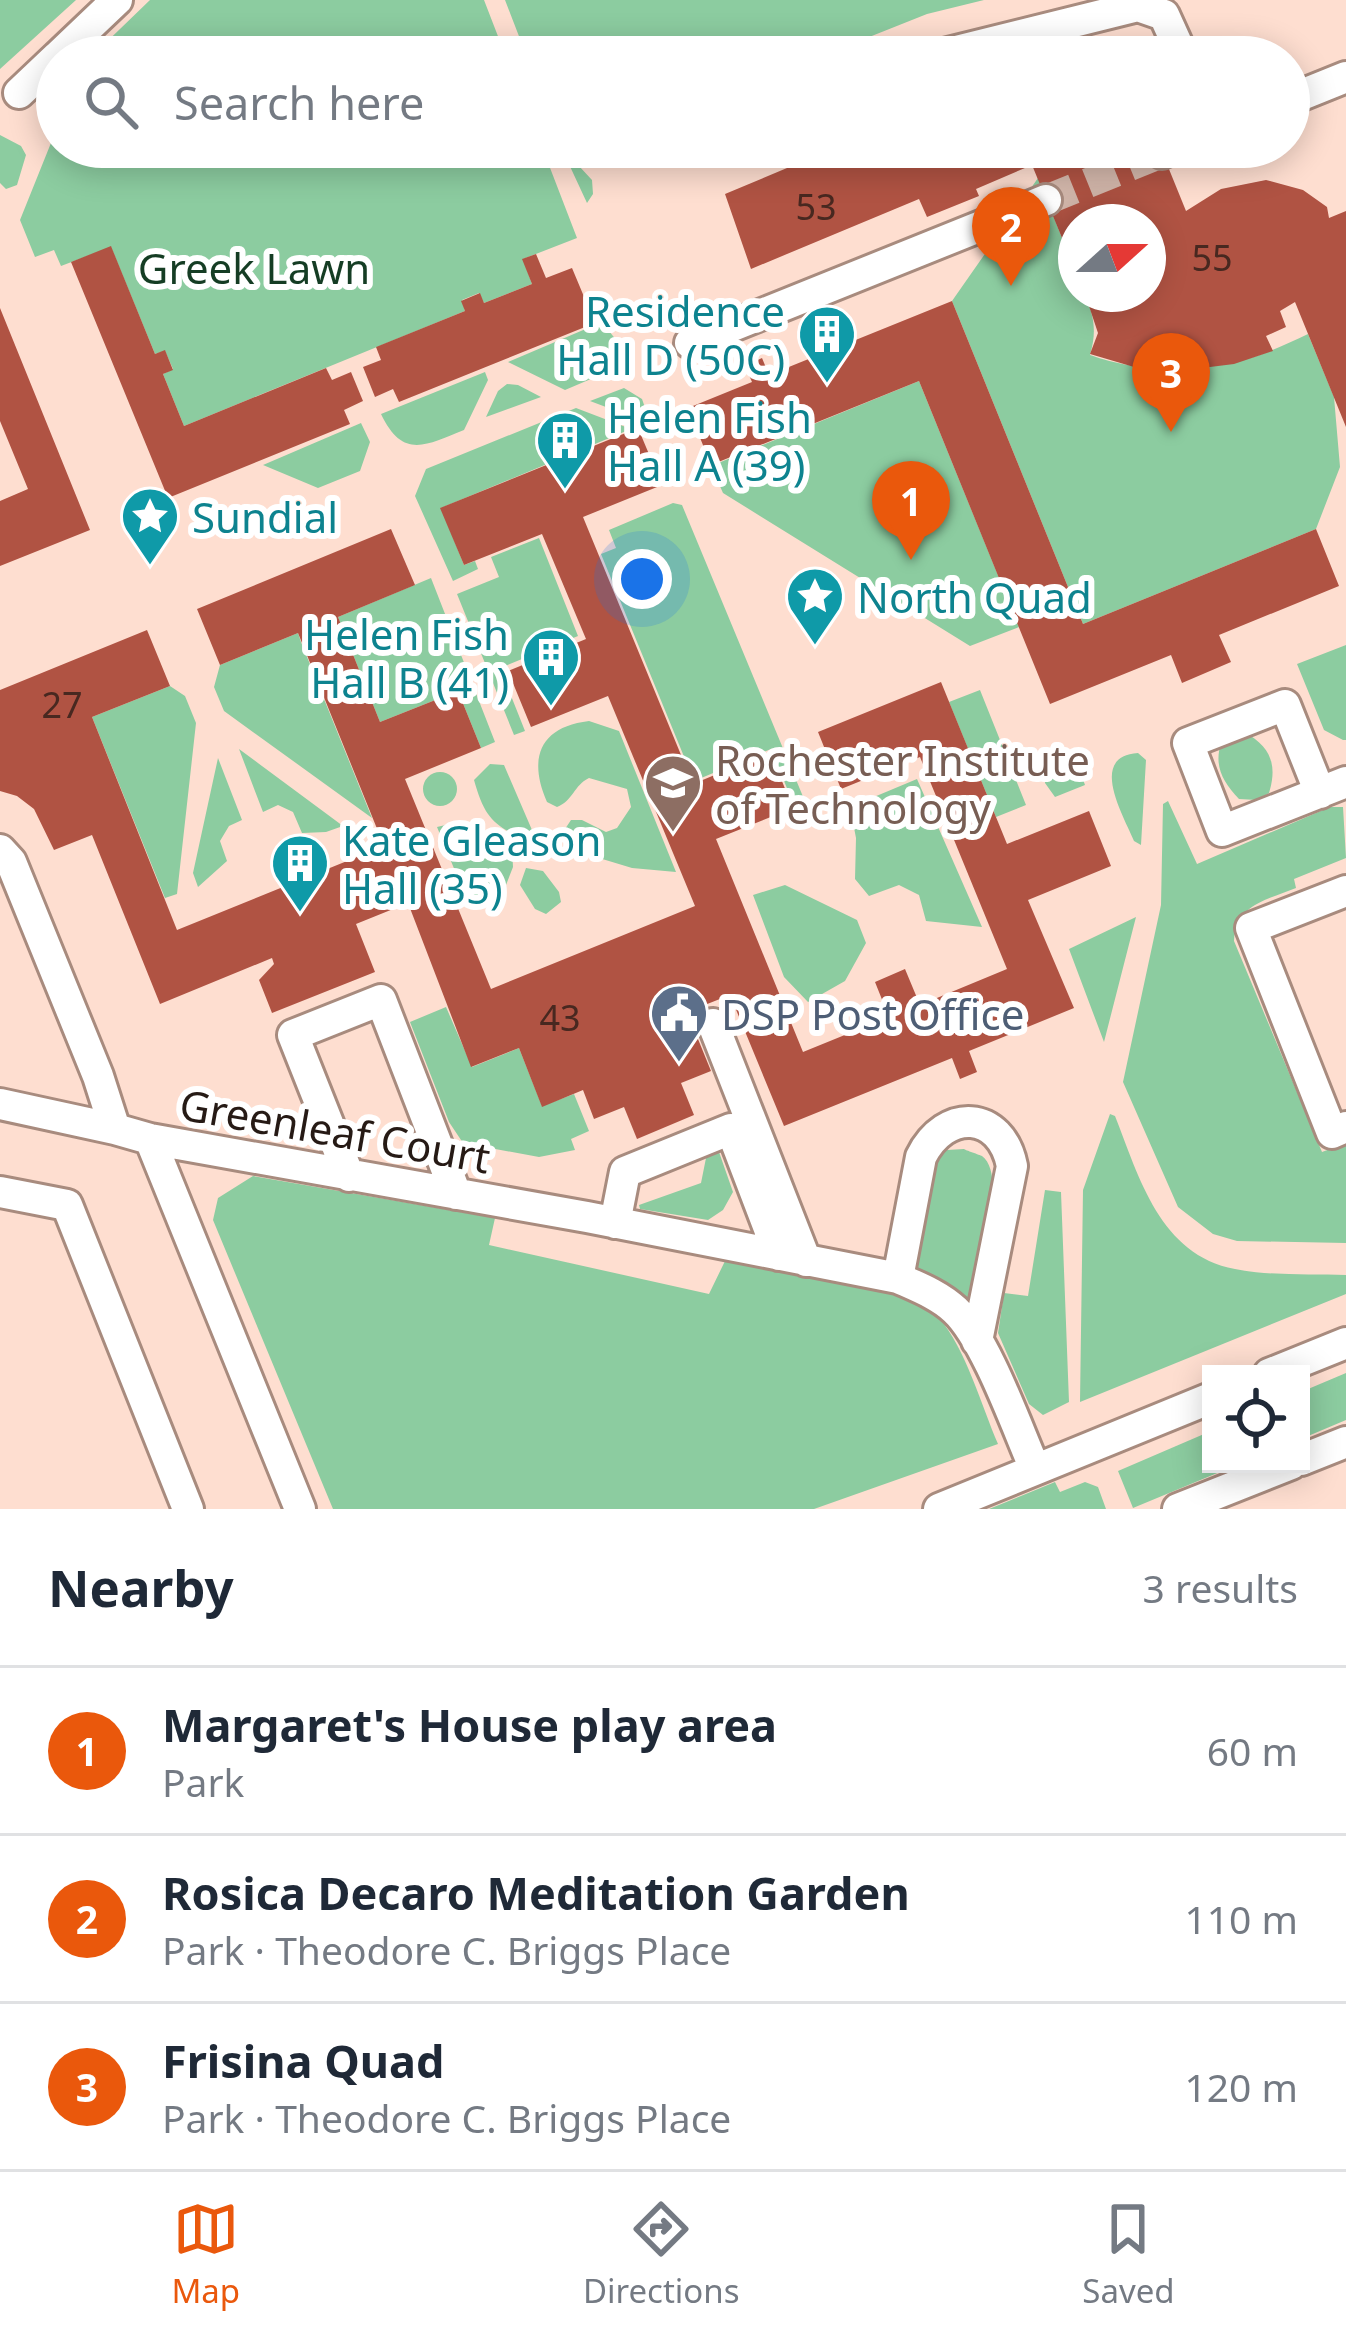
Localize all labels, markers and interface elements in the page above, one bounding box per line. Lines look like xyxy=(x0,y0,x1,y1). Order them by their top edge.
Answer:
search box xyxy=(36,36,1310,168)
icon: search xyxy=(78,69,144,135)
text: Search here xyxy=(174,72,424,133)
house number: 53 xyxy=(795,182,837,231)
pin: 2 xyxy=(972,187,1050,286)
north arrow xyxy=(1058,204,1166,312)
house number: 55 xyxy=(1191,233,1233,282)
park label: Greek Lawn xyxy=(138,239,370,296)
place label: Residence Hall D (50C) xyxy=(556,282,785,387)
building icon: Residence Hall D (50C) xyxy=(796,303,858,385)
pin: 3 xyxy=(1132,333,1210,432)
place label: Helen Fish Hall A (39) xyxy=(607,388,812,493)
building icon: Helen Fish Hall A (39) xyxy=(534,409,596,491)
pin: 1 xyxy=(872,461,950,560)
place icon: Sundial xyxy=(119,485,181,567)
place label: Sundial xyxy=(192,488,338,545)
your location xyxy=(612,549,672,609)
place icon: North Quad xyxy=(784,565,846,647)
place label: North Quad xyxy=(857,568,1092,625)
place label: Helen Fish Hall B (41) xyxy=(304,605,509,710)
building icon: Helen Fish Hall B (41) xyxy=(520,626,582,708)
house number: 27 xyxy=(41,680,83,729)
place label: Rochester Institute of Technology xyxy=(715,731,1090,836)
school or university icon: Rochester Institute of Technology xyxy=(642,752,704,834)
place label: Kate Gleason Hall (35) xyxy=(342,811,601,916)
building icon: Kate Gleason Hall (35) xyxy=(269,832,331,914)
public building icon: DSP Post Office xyxy=(648,982,710,1064)
place label: DSP Post Office xyxy=(721,985,1024,1042)
house number: 43 xyxy=(539,993,581,1042)
street label: Greenleaf Court xyxy=(175,1075,495,1185)
map controls xyxy=(1202,1365,1310,1473)
button: locate xyxy=(1202,1365,1310,1473)
text: Nearby xyxy=(48,1552,234,1622)
text: 3 results xyxy=(1143,1561,1298,1614)
text: Margaret's House play area xyxy=(162,1694,777,1755)
text: 1 xyxy=(76,1724,98,1777)
text: 60 m xyxy=(1207,1724,1298,1777)
text: Park xyxy=(162,1755,244,1808)
text: Rosica Decaro Meditation Garden xyxy=(162,1862,910,1923)
text: 2 xyxy=(76,1892,98,1945)
text: 110 m xyxy=(1184,1892,1298,1945)
text: Park · Theodore C. Briggs Place xyxy=(162,1923,731,1976)
text: Frisina Quad xyxy=(162,2030,444,2091)
text: 3 xyxy=(76,2060,98,2113)
text: 120 m xyxy=(1184,2060,1298,2113)
text: Park · Theodore C. Briggs Place xyxy=(162,2091,731,2144)
tab: Map xyxy=(171,2196,240,2313)
tab: Directions xyxy=(583,2196,740,2313)
tab: Saved xyxy=(1082,2196,1175,2313)

